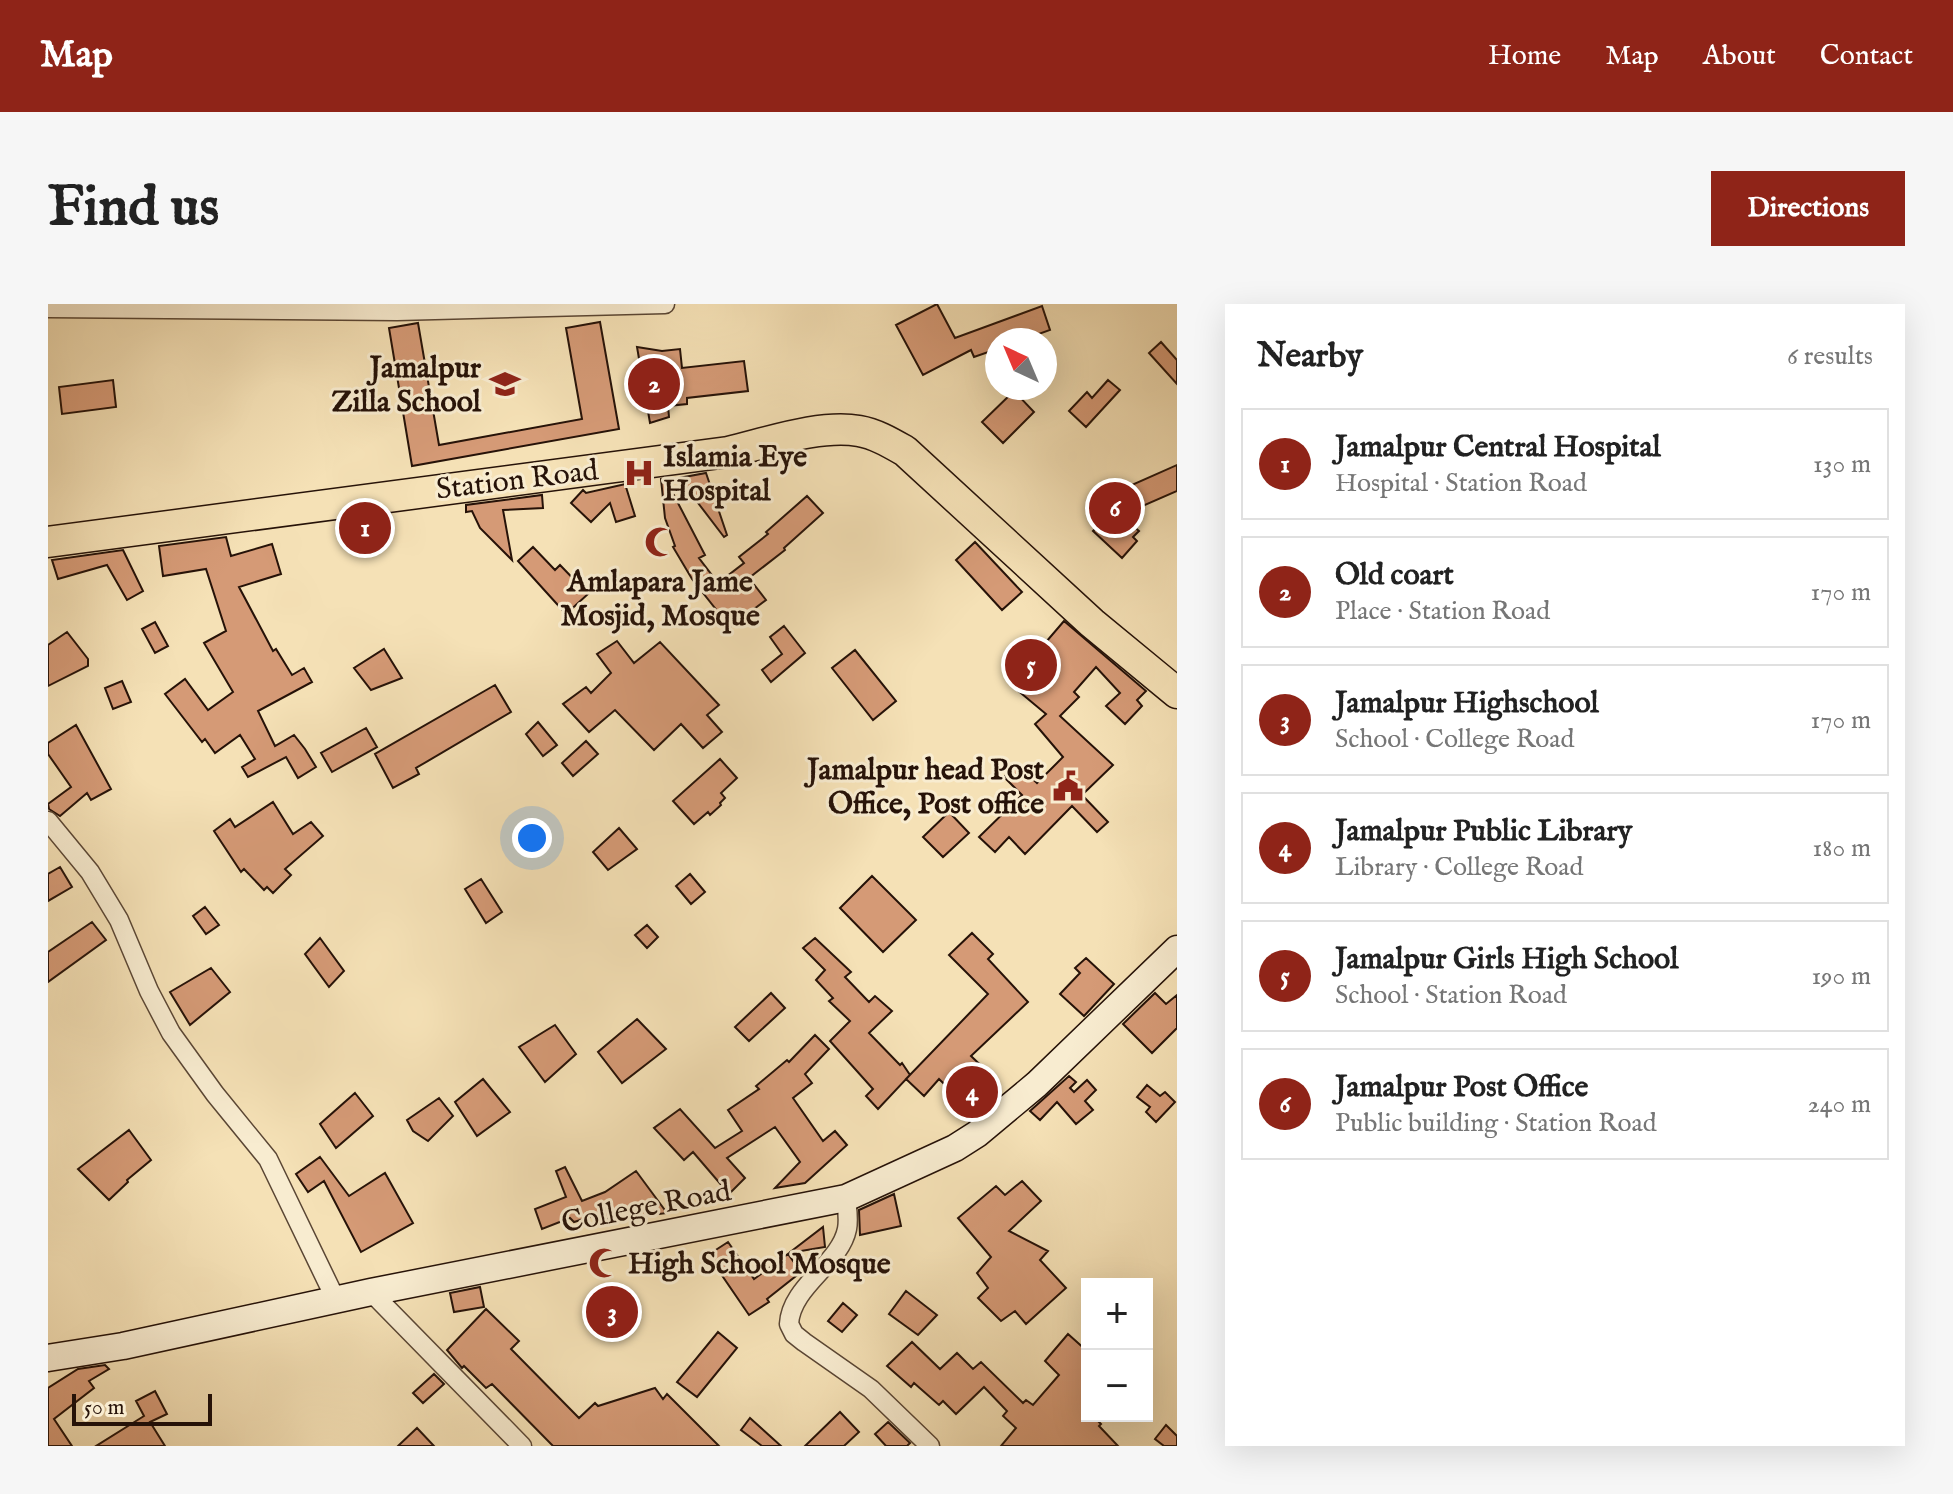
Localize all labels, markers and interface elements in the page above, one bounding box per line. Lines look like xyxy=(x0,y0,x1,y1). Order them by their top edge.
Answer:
text: Map xyxy=(40,32,113,80)
text: Home xyxy=(1488,39,1561,74)
text: Map xyxy=(1605,39,1659,74)
text: About xyxy=(1703,39,1776,74)
text: Contact xyxy=(1820,39,1913,74)
button: Directions xyxy=(1711,171,1905,246)
text: Find us xyxy=(48,173,219,244)
north arrow xyxy=(985,328,1057,400)
text: Nearby xyxy=(1257,335,1363,378)
text: 6 results xyxy=(1787,340,1873,373)
place label: Jamalpur Zilla School xyxy=(331,350,482,422)
pin: 2 xyxy=(628,354,680,414)
school or university icon: Jamalpur Zilla School xyxy=(488,367,522,401)
text: Jamalpur Central Hospital xyxy=(1335,429,1661,467)
place label: Islamia Eye Hospital xyxy=(663,439,807,511)
text: 1 xyxy=(1280,448,1290,481)
text: 130 m xyxy=(1813,448,1871,481)
street label: Station Road xyxy=(434,452,602,510)
hospital icon: Islamia Eye Hospital xyxy=(622,456,656,490)
text: Hospital · Station Road xyxy=(1335,467,1587,500)
pin: 6 xyxy=(1089,478,1141,538)
pin: 1 xyxy=(339,498,391,558)
mosque icon: Amlapara Jame Mosjid, Mosque xyxy=(643,525,677,559)
text: Old coart xyxy=(1335,557,1454,595)
place label: Amlapara Jame Mosjid, Mosque xyxy=(560,564,760,636)
text: 2 xyxy=(1279,576,1291,609)
text: 170 m xyxy=(1811,576,1871,609)
text: Place · Station Road xyxy=(1335,595,1550,628)
pin: 5 xyxy=(1005,635,1057,695)
text: Jamalpur Highschool xyxy=(1335,685,1599,723)
text: 3 xyxy=(1280,704,1290,737)
text: 170 m xyxy=(1811,704,1871,737)
text: School · College Road xyxy=(1335,723,1574,756)
place label: Jamalpur head Post Office, Post office xyxy=(803,752,1045,824)
public building icon: Jamalpur head Post Office, Post office xyxy=(1051,769,1085,803)
text: Jamalpur Public Library xyxy=(1335,813,1632,851)
your location xyxy=(512,818,552,858)
text: 4 xyxy=(1279,832,1291,865)
text: 180 m xyxy=(1813,832,1871,865)
text: Library · College Road xyxy=(1335,851,1583,884)
text: Jamalpur Girls High School xyxy=(1335,941,1678,979)
text: 5 xyxy=(1280,960,1290,993)
text: 190 m xyxy=(1811,960,1871,993)
text: School · Station Road xyxy=(1335,979,1567,1012)
pin: 4 xyxy=(946,1062,998,1122)
text: Jamalpur Post Office xyxy=(1335,1069,1588,1107)
text: 6 xyxy=(1280,1088,1290,1121)
text: 240 m xyxy=(1808,1088,1871,1121)
text: Public building · Station Road xyxy=(1335,1107,1657,1140)
street label: College Road xyxy=(558,1173,735,1243)
mosque icon: High School Mosque xyxy=(587,1246,621,1280)
place label: High School Mosque xyxy=(628,1246,891,1284)
map controls xyxy=(1081,1278,1153,1422)
button: + xyxy=(1081,1278,1153,1350)
pin: 3 xyxy=(586,1282,638,1342)
button: − xyxy=(1081,1350,1153,1422)
scale bar xyxy=(72,1390,212,1426)
text: 50 m xyxy=(84,1394,125,1422)

